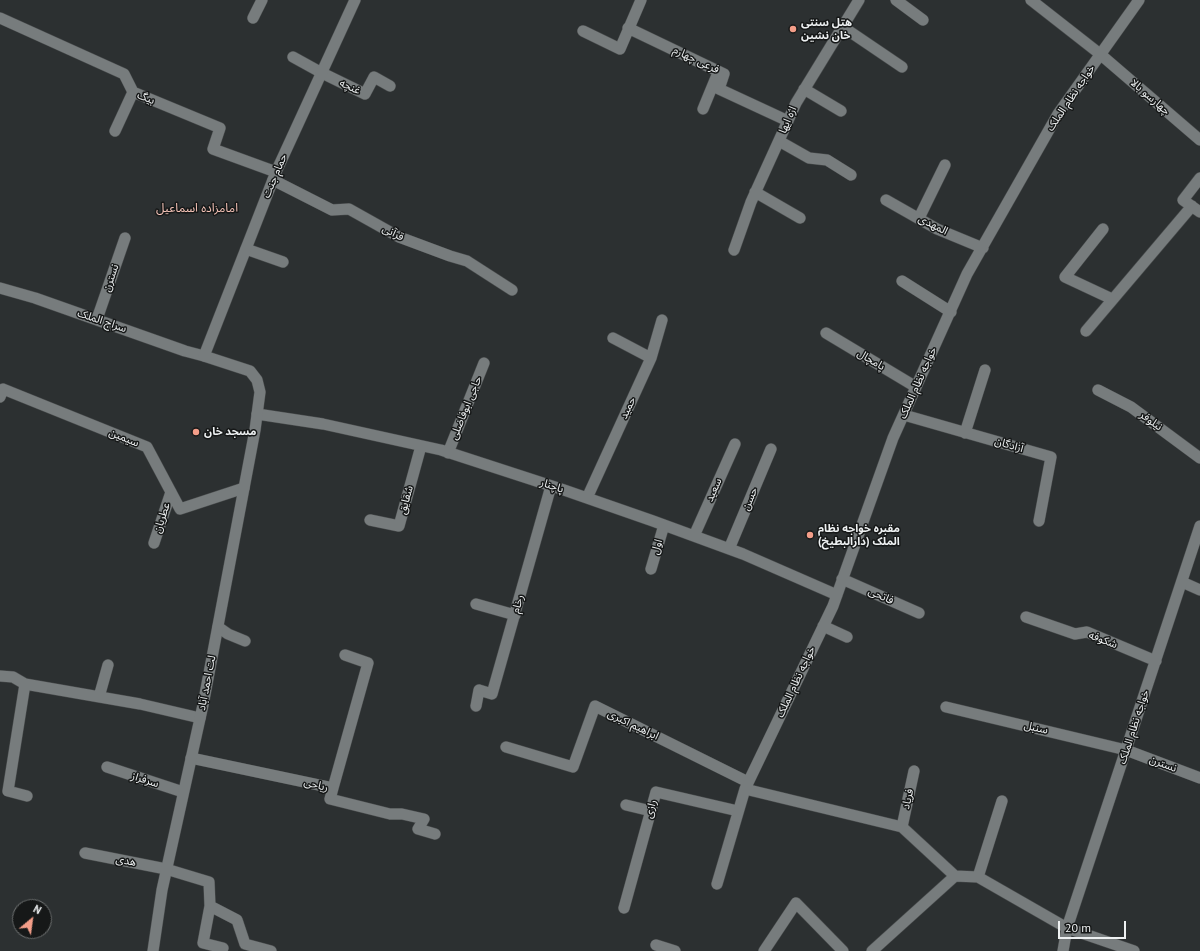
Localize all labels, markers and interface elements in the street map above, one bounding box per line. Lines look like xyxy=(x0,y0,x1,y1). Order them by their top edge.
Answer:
place label: هتل سنتی خان نشین xyxy=(801,16,852,42)
marker: هتل سنتی خان نشین xyxy=(788,24,798,34)
street label: فرعی چهارم xyxy=(671,44,721,76)
street label: خواجه نظام الملک xyxy=(1044,62,1098,134)
street label: غنچه xyxy=(337,76,363,98)
street label: چهارسو بالا xyxy=(1127,76,1173,118)
street label: بیگ xyxy=(135,89,157,107)
street label: اژه ایها xyxy=(776,104,800,136)
street label: حمام جنت xyxy=(260,152,290,200)
district label: امامزاده اسماعیل xyxy=(156,202,238,216)
street label: المهدی xyxy=(916,212,950,238)
street label: قرآنی xyxy=(380,222,406,244)
street label: نسترن xyxy=(100,262,122,294)
street label: سراج الملک xyxy=(76,306,128,336)
street label: خواجه نظام الملک xyxy=(896,345,940,421)
street label: پامچال xyxy=(855,347,887,373)
street label: حاجی ابوفاضلی xyxy=(447,374,485,442)
street label: حمید xyxy=(617,395,639,421)
street label: نیلوفر xyxy=(1137,408,1165,434)
place label: مسجد خان xyxy=(204,425,256,439)
street label: سیمین xyxy=(107,426,141,450)
marker: مسجد خان xyxy=(191,427,201,437)
street label: آزادگان xyxy=(993,435,1025,455)
street label: پاچنار xyxy=(539,476,565,496)
street label: سعید xyxy=(703,476,725,504)
street label: شقایق xyxy=(396,484,416,516)
street label: حسن xyxy=(739,485,761,513)
street label: عطریان xyxy=(151,501,173,535)
place label: مقبره خواجه نظام الملک (دارالبطیخ) xyxy=(818,522,900,548)
marker: مقبره خواجه نظام الملک (دارالبطیخ) xyxy=(805,530,815,540)
street label: اول xyxy=(649,538,665,556)
street label: فاتحی xyxy=(866,585,896,607)
street label: رخام xyxy=(509,593,527,615)
street label: شکوفه xyxy=(1087,629,1119,651)
street label: خواجه نظام الملک xyxy=(774,644,818,720)
street label: لت احمد آباد xyxy=(195,654,219,712)
street label: خواجه نظام الملک xyxy=(1116,688,1152,766)
street label: ابراهیم اکبری xyxy=(605,707,661,743)
street label: سنبل xyxy=(1023,719,1049,737)
street label: نسترن xyxy=(1147,753,1179,775)
street label: سرفراز xyxy=(130,769,160,791)
street label: ریاحی xyxy=(302,775,330,795)
street label: فریاد xyxy=(899,787,917,811)
street label: رازی xyxy=(642,798,660,820)
street label: هدی xyxy=(115,853,137,869)
north arrow xyxy=(12,899,52,939)
text: N xyxy=(31,901,44,917)
scale bar xyxy=(1060,913,1128,939)
text: 20 m xyxy=(1065,920,1091,935)

